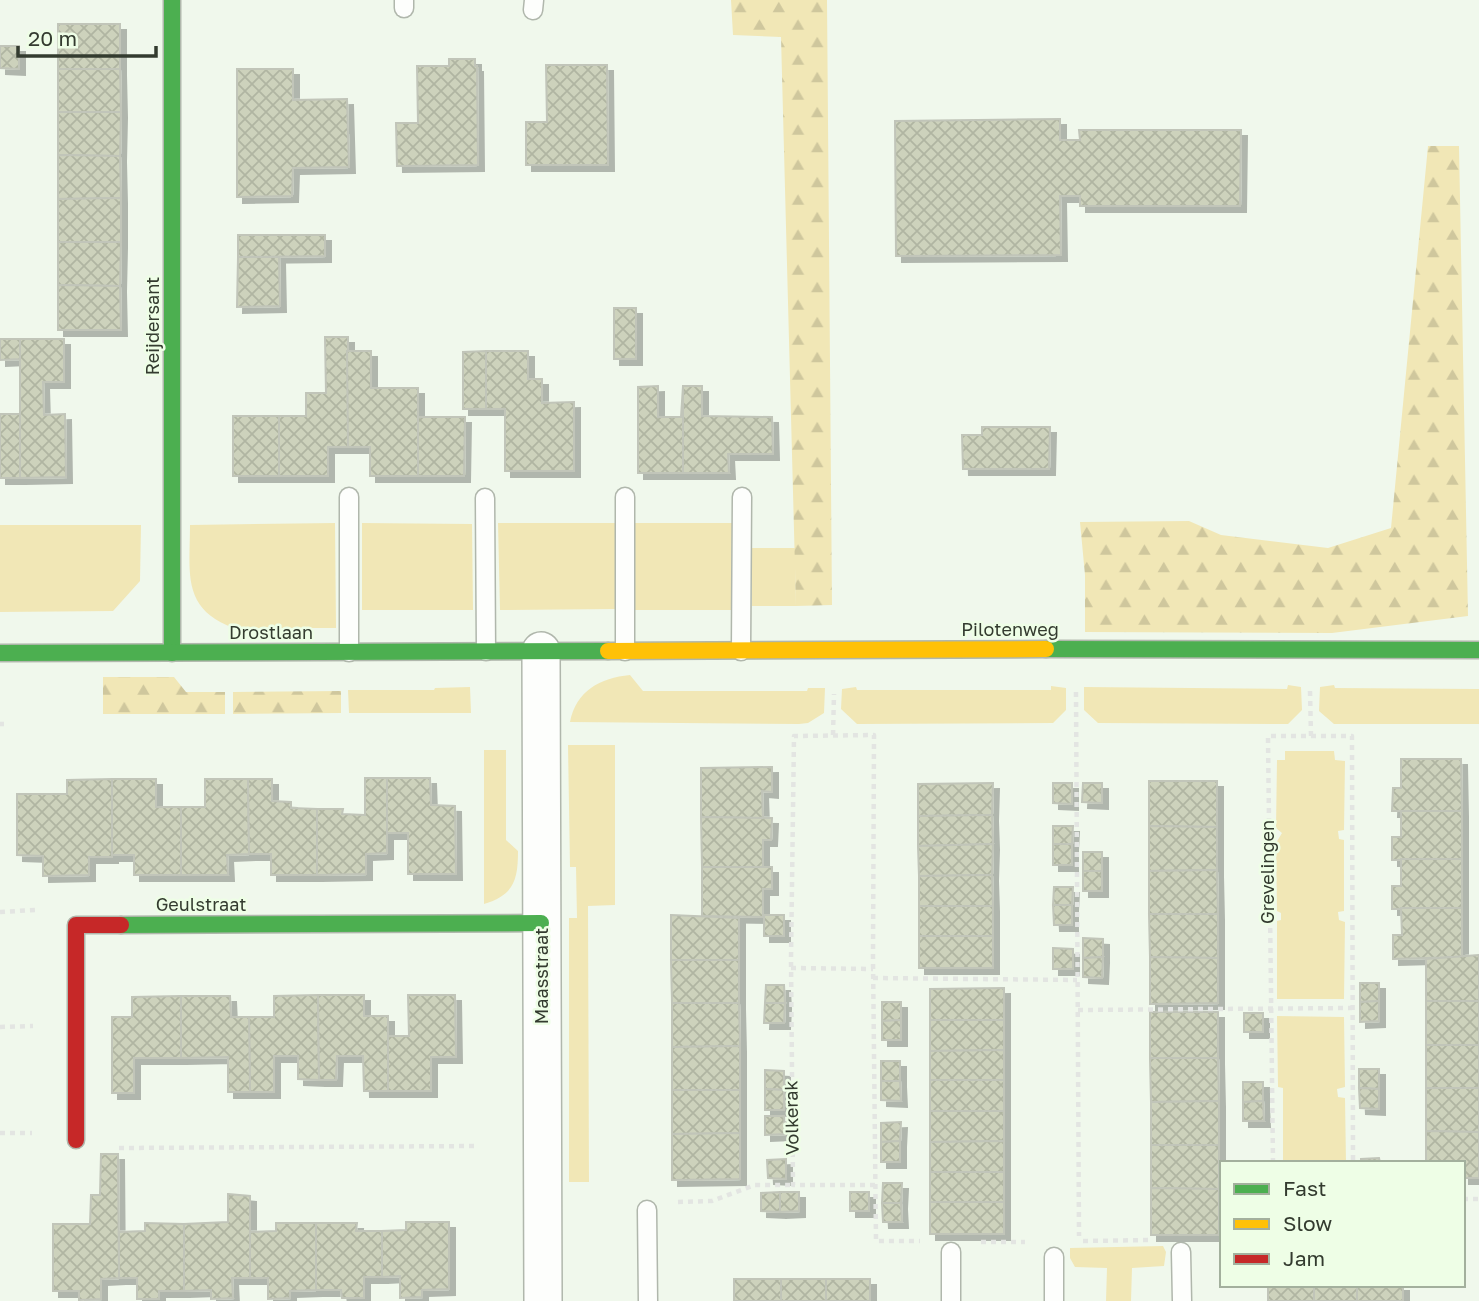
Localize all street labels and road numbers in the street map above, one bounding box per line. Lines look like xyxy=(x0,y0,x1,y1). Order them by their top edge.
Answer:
street label: Reijdersant xyxy=(141,277,163,375)
street label: Pilotenweg xyxy=(961,618,1059,640)
street label: Drostlaan xyxy=(229,621,313,643)
street label: Grevelingen xyxy=(1256,820,1278,924)
street label: Geulstraat xyxy=(156,893,246,915)
street label: Maasstraat xyxy=(530,928,552,1024)
street label: Volkerak xyxy=(779,1080,803,1156)

